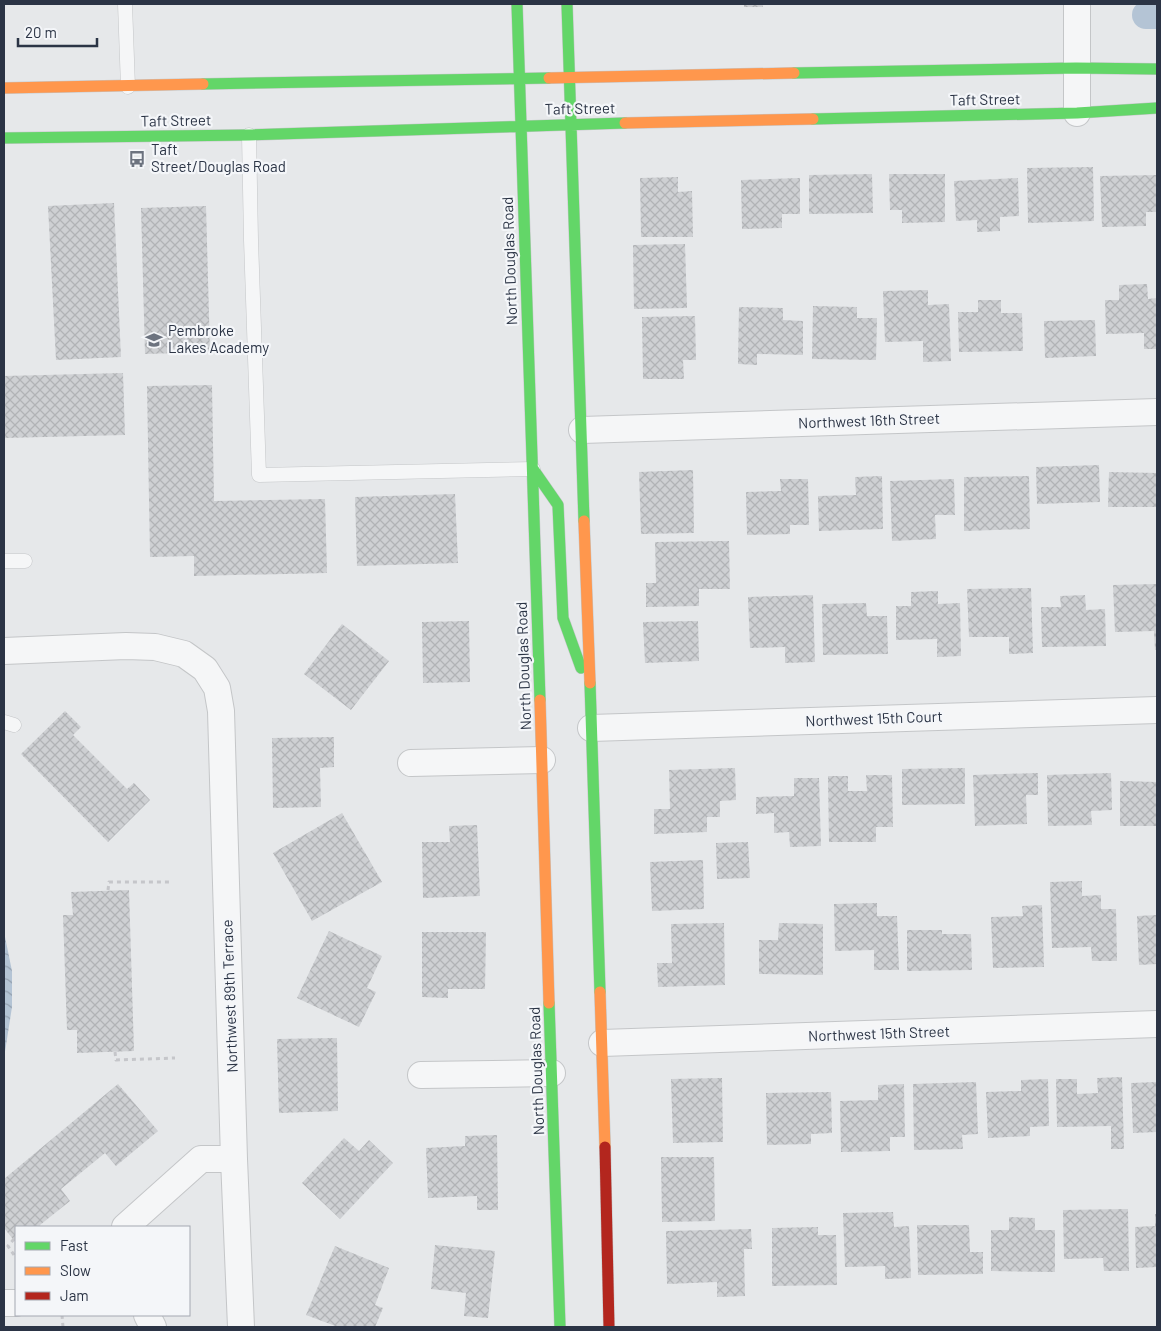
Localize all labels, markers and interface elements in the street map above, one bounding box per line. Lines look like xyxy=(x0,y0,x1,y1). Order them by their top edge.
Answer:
scale bar xyxy=(18,15,96,47)
text: 20 m xyxy=(25,23,57,41)
street label: Taft Street xyxy=(949,89,1020,109)
street label: Taft Street xyxy=(544,98,615,118)
street label: Taft Street xyxy=(140,110,211,130)
place label: Taft Street/Douglas Road xyxy=(151,140,286,175)
bus stop icon: Taft Street/Douglas Road xyxy=(127,149,147,169)
street label: North Douglas Road xyxy=(498,196,520,326)
place label: Pembroke Lakes Academy xyxy=(168,321,269,356)
school or university icon: Pembroke Lakes Academy xyxy=(144,330,164,350)
street label: Northwest 16th Street xyxy=(798,409,940,431)
street label: North Douglas Road xyxy=(512,601,534,731)
street label: Northwest 15th Court xyxy=(805,707,943,729)
street label: Northwest 89th Terrace xyxy=(217,919,241,1073)
street label: North Douglas Road xyxy=(525,1006,547,1136)
street label: Northwest 15th Street xyxy=(808,1022,950,1044)
legend xyxy=(15,1226,190,1316)
text: Fast xyxy=(60,1236,88,1254)
text: Slow xyxy=(60,1261,91,1279)
text: Jam xyxy=(60,1286,89,1304)

